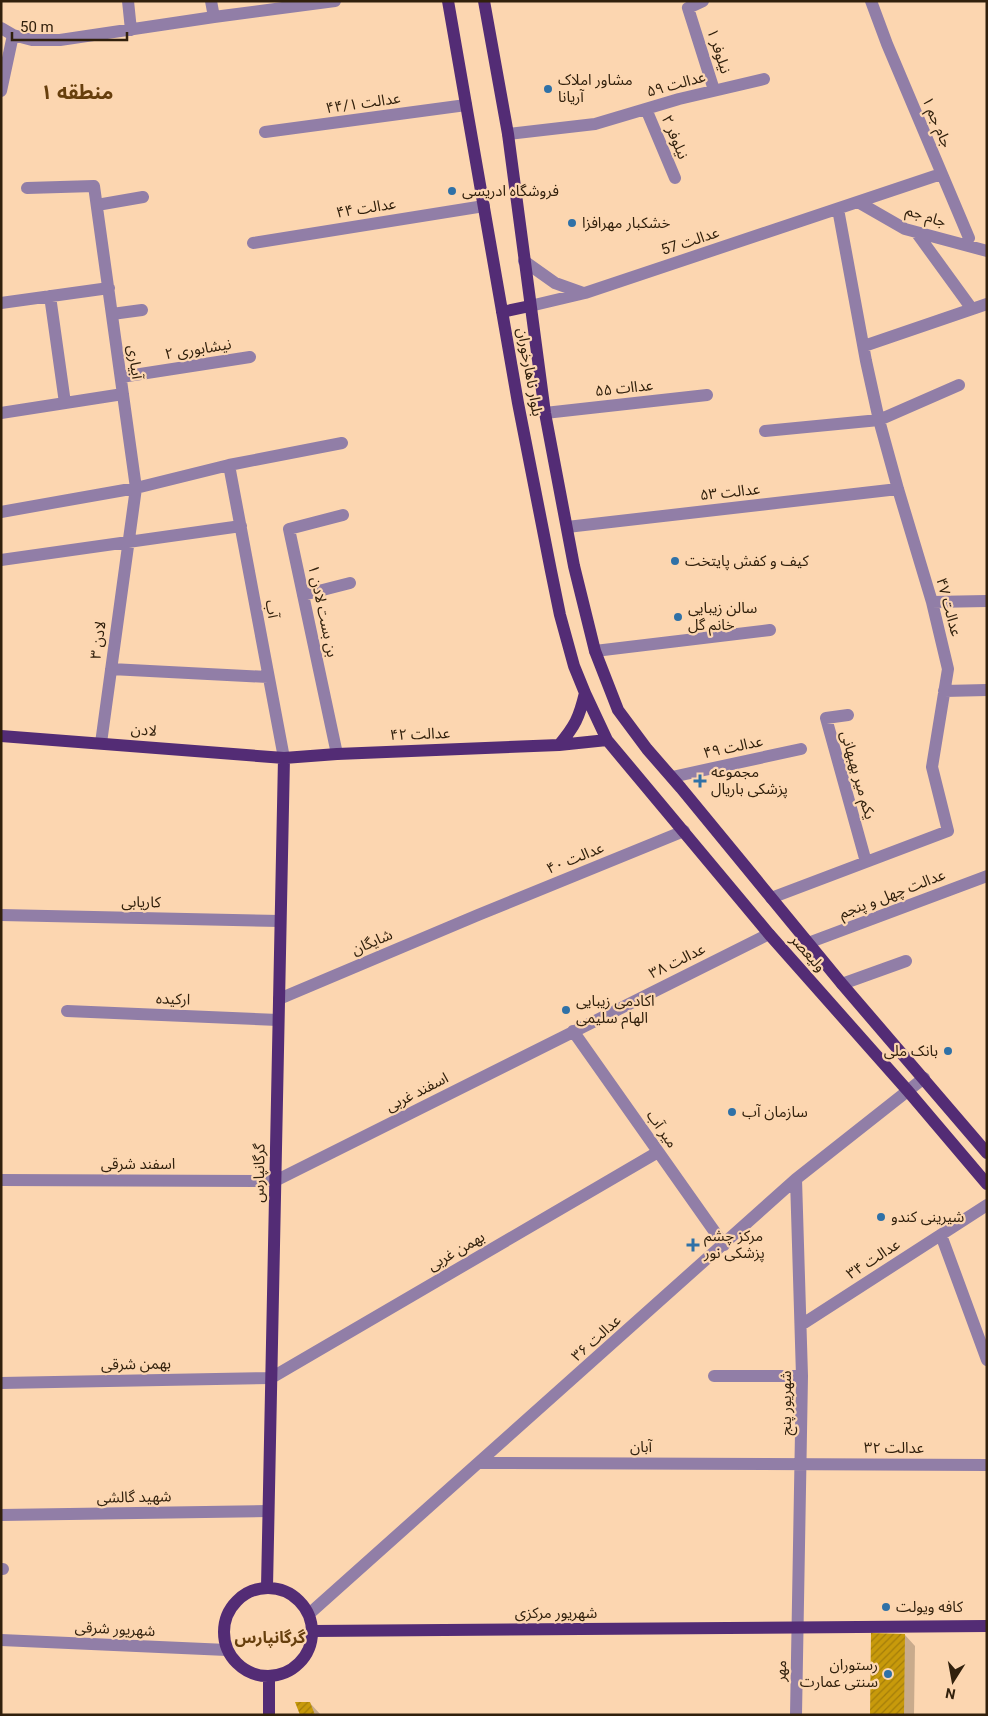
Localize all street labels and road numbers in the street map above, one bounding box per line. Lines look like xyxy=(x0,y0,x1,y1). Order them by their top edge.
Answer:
street label: ۱ نیلوفر xyxy=(703,26,735,76)
street label: عدالت ۵۹ xyxy=(645,67,708,100)
street label: ۴۴/۱ عدالت xyxy=(325,89,402,117)
street label: ۱ جام جم xyxy=(916,94,956,151)
street label: ۲ نیلوفر xyxy=(658,112,692,162)
street label: ۴۴ عدالت xyxy=(335,194,398,222)
street label: جام جم xyxy=(903,201,949,233)
street label: عدالت 57 xyxy=(659,223,722,259)
street label: بلوار ناهارخوران xyxy=(513,326,547,418)
street label: نیشابوری ۲ xyxy=(163,335,233,363)
street label: آبیاری xyxy=(124,344,146,381)
street label: عداات ۵۵ xyxy=(594,376,654,400)
street label: عدالت ۵۳ xyxy=(699,480,761,504)
street label: ۱ بن بست لادن xyxy=(304,563,342,659)
street label: عدالت ۴۷ xyxy=(933,576,966,639)
street label: آب xyxy=(262,598,283,620)
street label: ۳ لادن xyxy=(86,620,110,660)
street label: لادن xyxy=(130,720,158,740)
street label: عدالت ۴۲ xyxy=(390,724,451,744)
street label: یکم میر بهبهانی xyxy=(835,729,879,822)
street label: عدالت ۴۹ xyxy=(702,732,765,762)
street label: عدالت ۴۰ xyxy=(544,838,607,878)
street label: عدالت چهل و پنجم xyxy=(836,865,949,924)
street label: کاریابی xyxy=(121,893,162,911)
street label: شایگان xyxy=(349,925,395,959)
street label: ولیعصر xyxy=(786,930,829,975)
street label: عدالت ۳۸ xyxy=(646,940,708,982)
street label: ارکیده xyxy=(156,989,190,1009)
street label: اسفند غربی xyxy=(383,1069,451,1115)
street label: میر آب xyxy=(643,1107,681,1151)
street label: گرگانپارس xyxy=(249,1142,270,1203)
street label: اسفند شرقی xyxy=(101,1155,175,1173)
street label: بهمن غربی xyxy=(424,1227,488,1275)
street label: عدالت ۳۴ xyxy=(843,1235,904,1283)
street label: عدالت ۳۶ xyxy=(568,1311,625,1365)
street label: بهمن شرقی xyxy=(101,1354,171,1374)
street label: شهریور پنج xyxy=(777,1370,798,1436)
street label: آبان xyxy=(630,1438,653,1456)
street label: عدالت ۳۲ xyxy=(864,1439,925,1457)
street label: شهید گالشی xyxy=(96,1487,172,1507)
street label: شهریور مرکزی xyxy=(515,1604,597,1622)
street label: شهریور شرقی xyxy=(74,1618,156,1640)
street label: مهر xyxy=(772,1660,790,1683)

